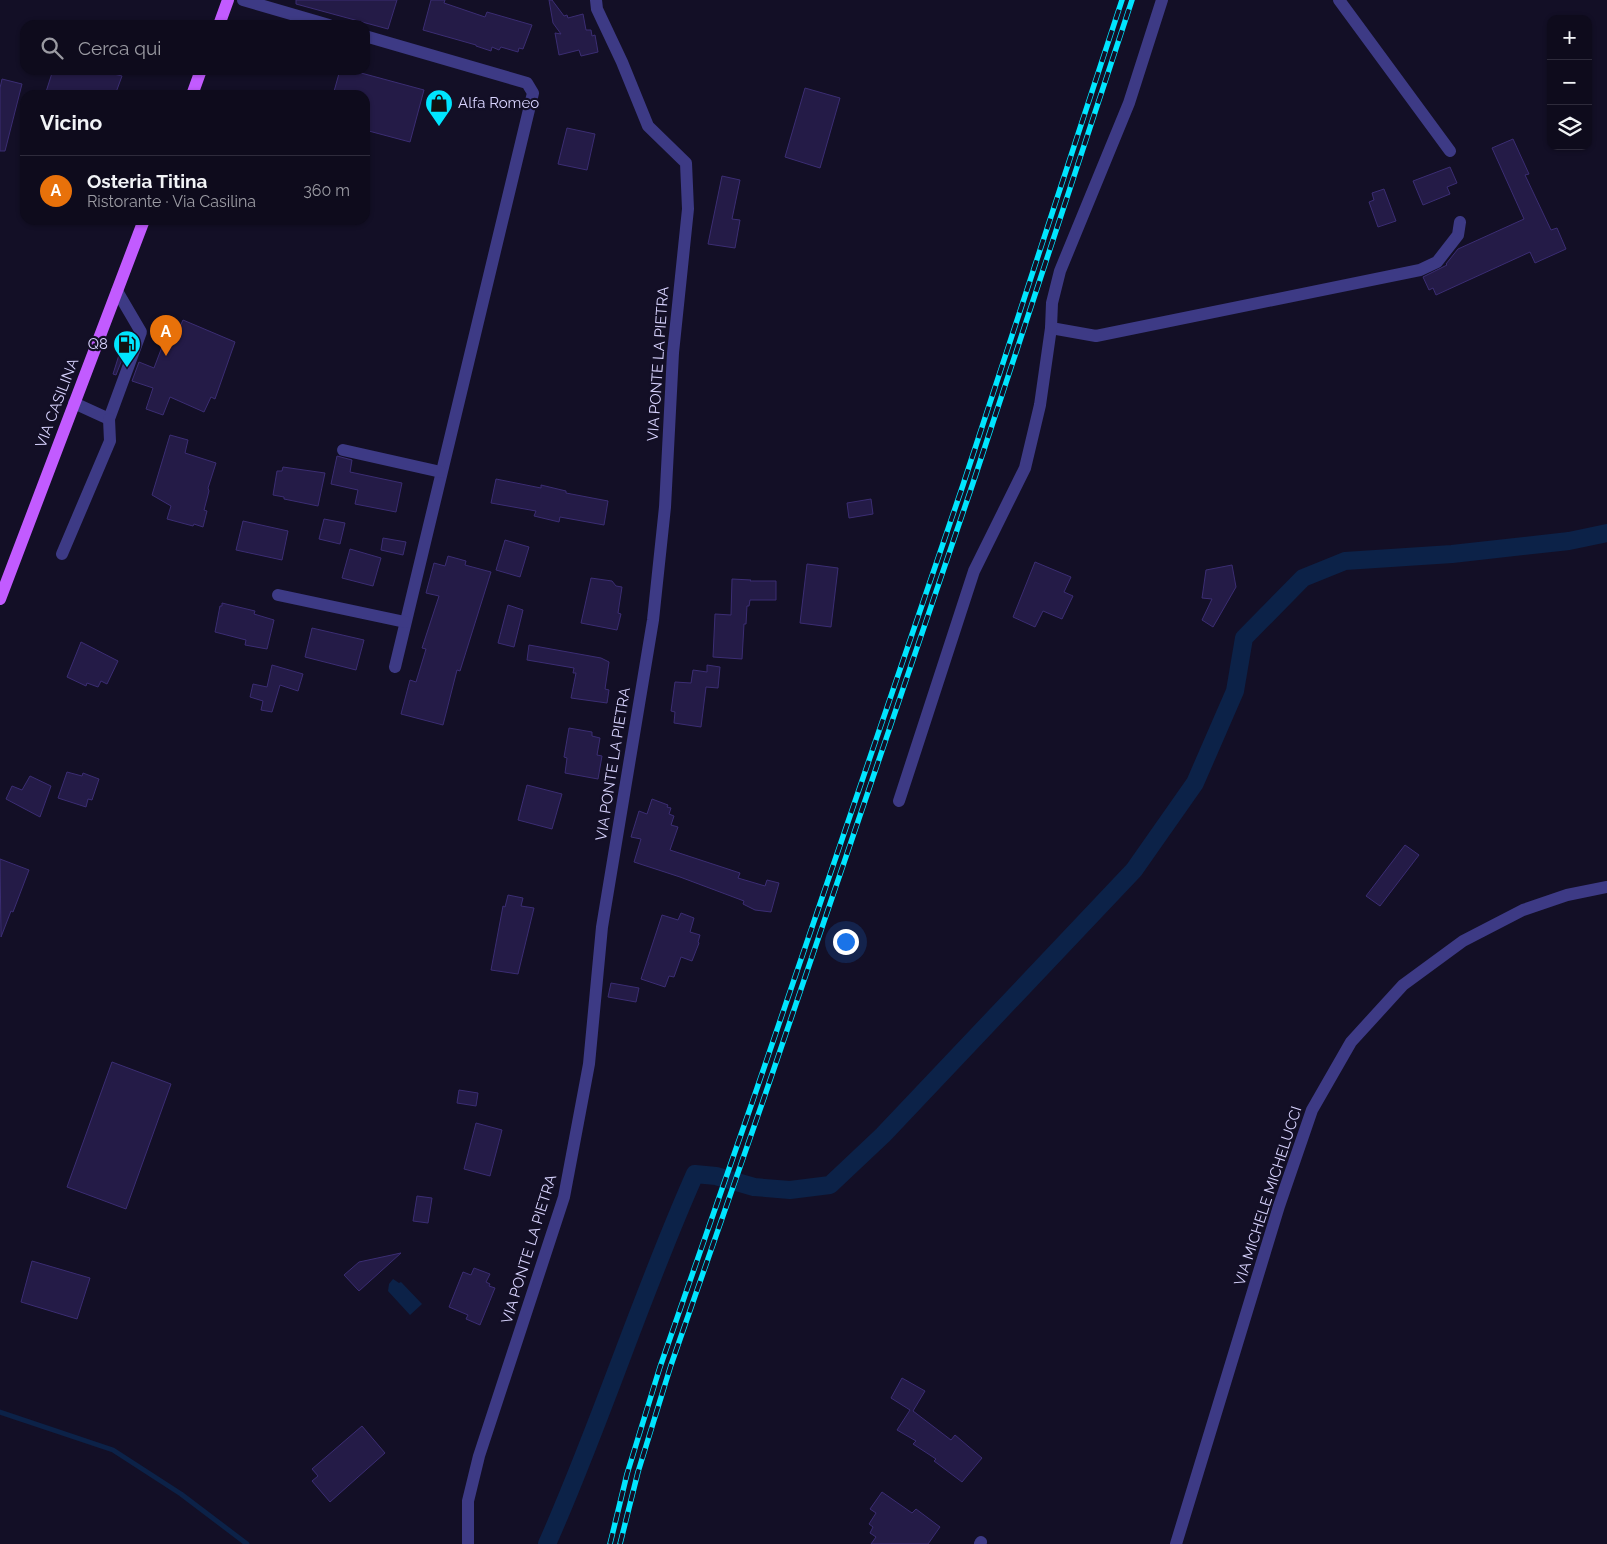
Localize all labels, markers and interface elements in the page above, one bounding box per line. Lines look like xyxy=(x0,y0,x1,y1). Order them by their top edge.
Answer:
map controls xyxy=(1547,15,1592,150)
button: + xyxy=(1547,15,1592,60)
search box xyxy=(20,20,370,75)
icon: search xyxy=(38,34,66,62)
text: Cerca qui xyxy=(78,37,161,59)
button: − xyxy=(1547,60,1592,105)
shop icon: Alfa Romeo xyxy=(424,88,454,127)
place label: Alfa Romeo xyxy=(458,94,539,112)
button: layers xyxy=(1547,105,1592,150)
text: Vicino xyxy=(40,110,102,135)
text: Osteria Titina xyxy=(87,170,207,192)
text: A xyxy=(51,181,61,200)
text: 360 m xyxy=(303,181,350,200)
text: Ristorante · Via Casilina xyxy=(87,192,256,211)
street label: VIA PONTE LA PIETRA xyxy=(644,286,672,442)
pin: A xyxy=(150,315,182,356)
fuel station icon: Q8 xyxy=(112,329,142,368)
place label: Q8 xyxy=(88,335,108,353)
street label: VIA CASILINA xyxy=(32,356,82,450)
street label: VIA PONTE LA PIETRA xyxy=(592,686,634,842)
your location xyxy=(833,929,859,955)
street label: VIA MICHELE MICHELUCCI xyxy=(1230,1104,1306,1288)
street label: VIA PONTE LA PIETRA xyxy=(498,1172,560,1326)

